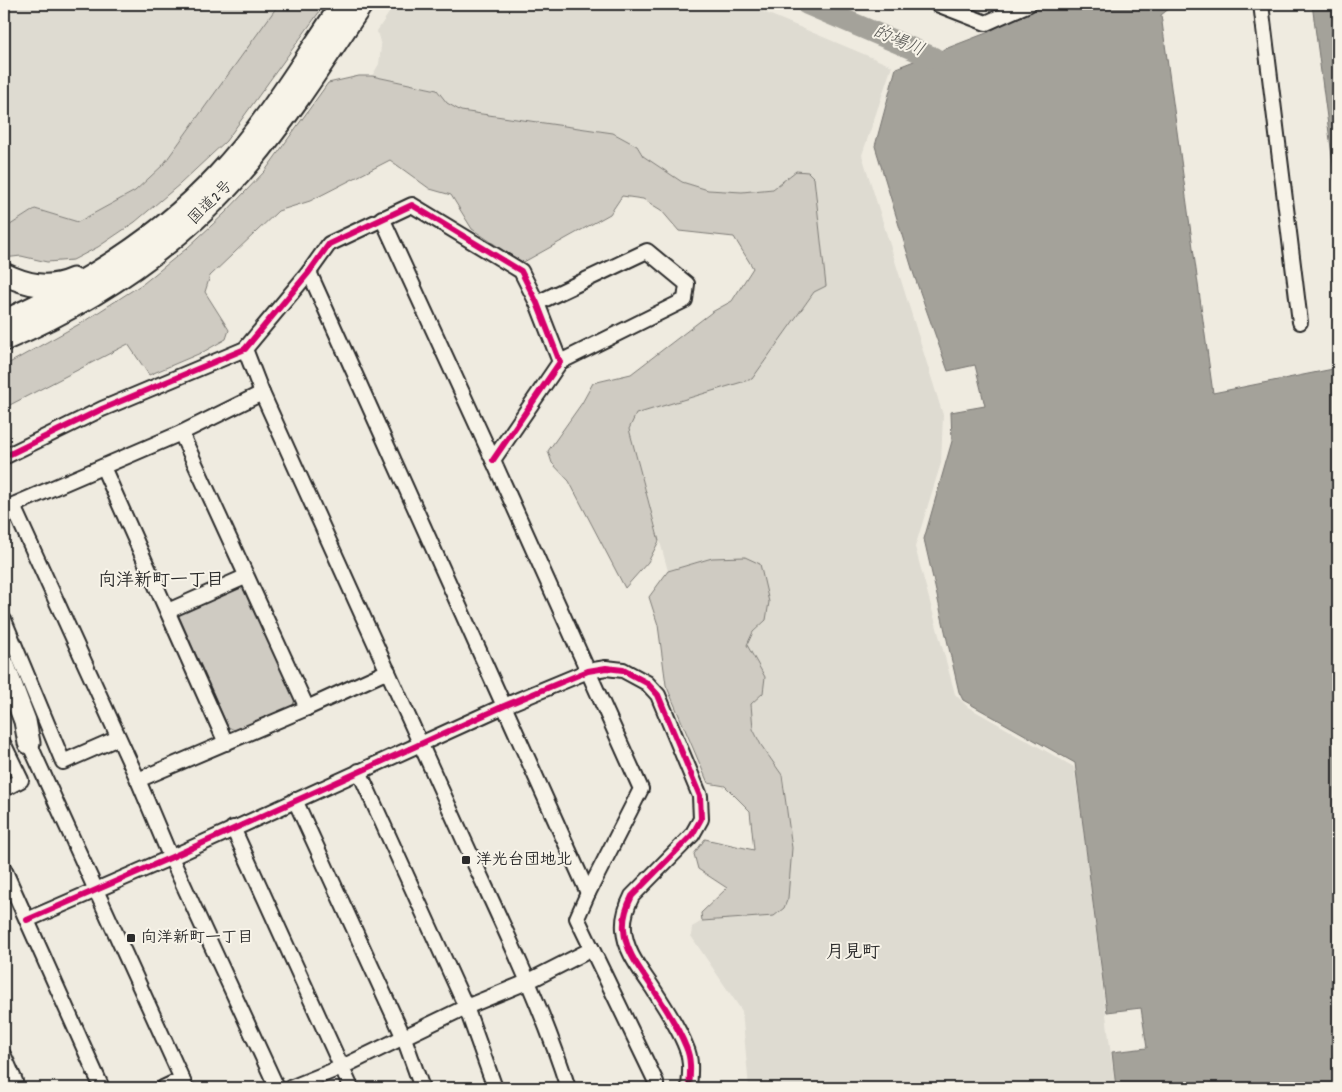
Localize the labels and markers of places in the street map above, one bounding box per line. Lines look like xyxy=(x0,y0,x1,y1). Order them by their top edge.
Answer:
place label: 洋光台団地北 xyxy=(476,849,572,872)
marker: 洋光台団地北 xyxy=(460,854,472,866)
place label: 向洋新町一丁目 xyxy=(141,927,253,950)
marker: 向洋新町一丁目 xyxy=(125,932,137,944)

